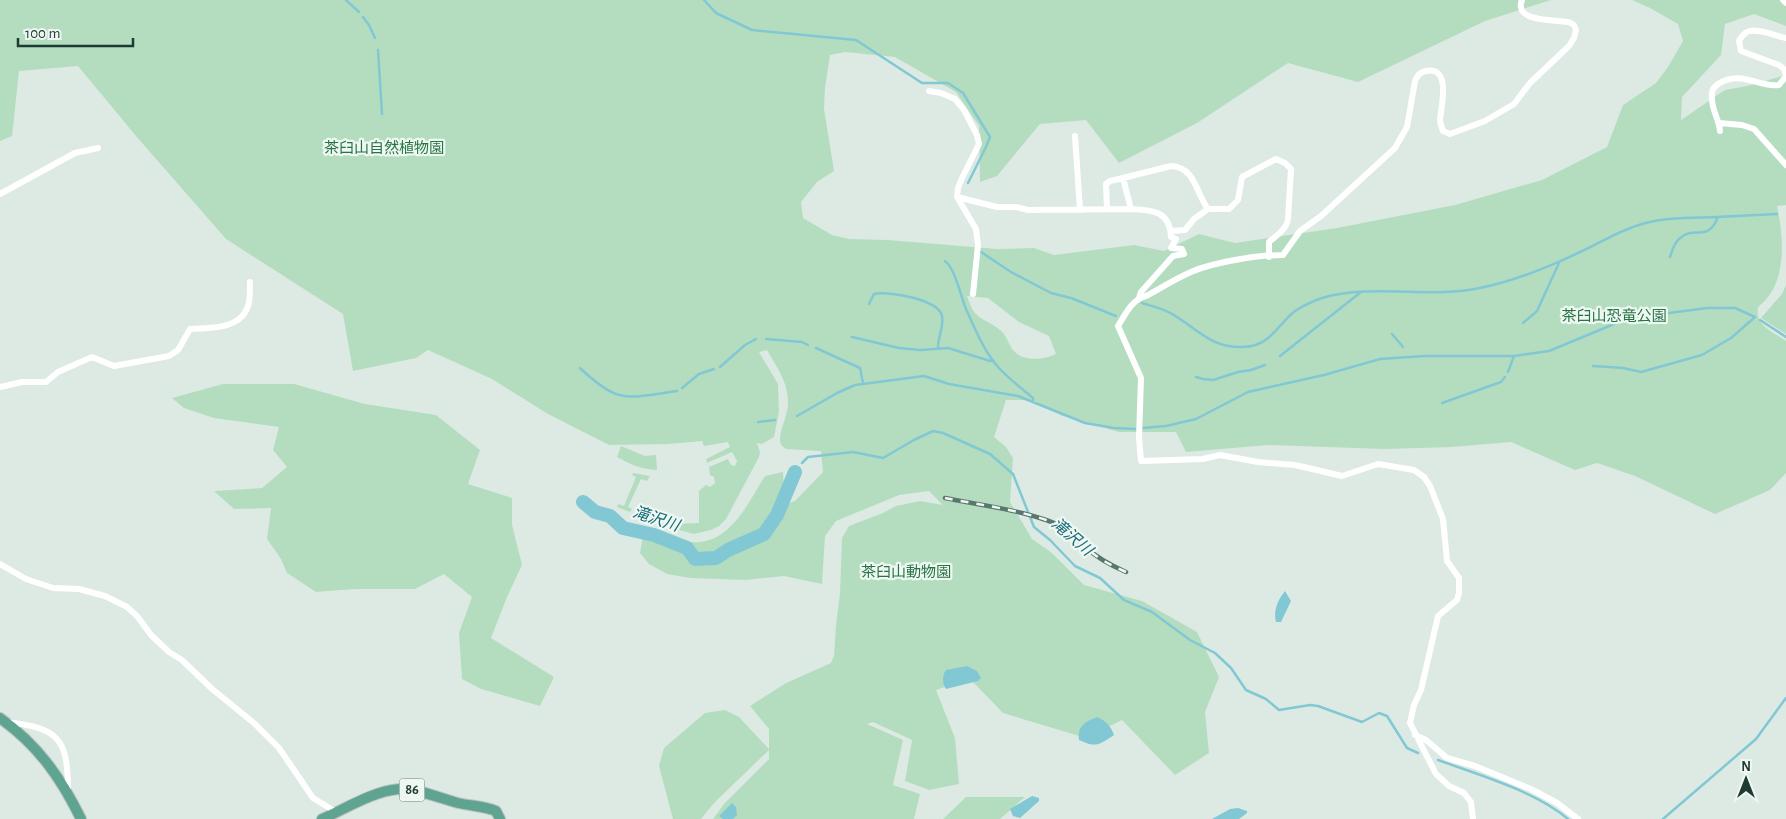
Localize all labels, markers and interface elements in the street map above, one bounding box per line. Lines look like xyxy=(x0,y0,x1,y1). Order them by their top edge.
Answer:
scale bar xyxy=(18,15,132,47)
text: 100 m xyxy=(25,26,60,41)
park label: 茶臼山自然植物園 xyxy=(324,139,444,156)
park label: 茶臼山恐竜公園 xyxy=(1561,308,1667,324)
water label: 滝沢川 xyxy=(631,503,684,535)
water label: 滝沢川 xyxy=(1049,514,1098,560)
park label: 茶臼山動物園 xyxy=(861,564,951,580)
north arrow xyxy=(1721,754,1771,804)
text: N xyxy=(1741,760,1751,774)
road number: 86 xyxy=(400,778,424,802)

